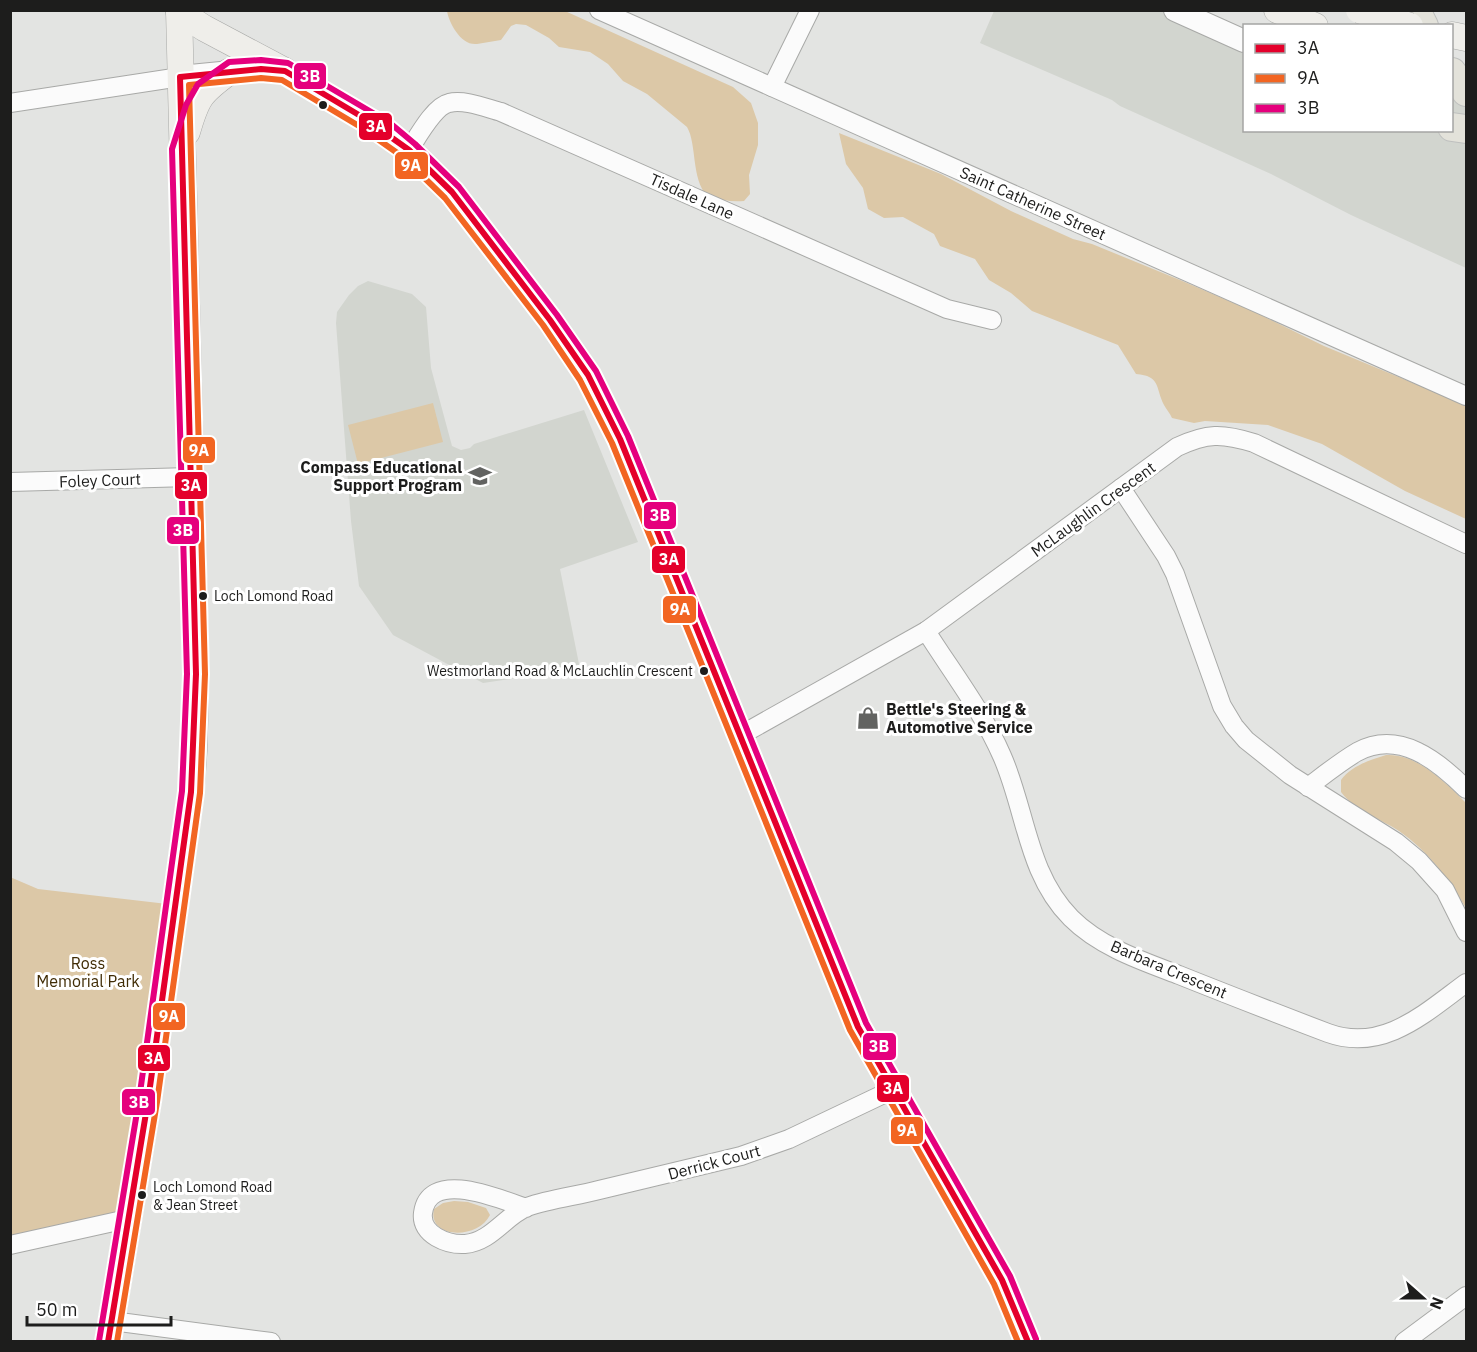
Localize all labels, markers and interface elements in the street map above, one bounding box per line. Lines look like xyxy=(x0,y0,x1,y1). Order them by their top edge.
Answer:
legend xyxy=(1243,24,1453,132)
text: 3A xyxy=(1297,36,1320,59)
line badge: 3B xyxy=(293,62,327,90)
text: 3B xyxy=(300,66,320,86)
text: 9A xyxy=(1297,66,1320,89)
text: 3B xyxy=(1297,96,1320,119)
unlabelled marker xyxy=(317,99,329,111)
line badge: 3A xyxy=(358,112,393,141)
text: 3A xyxy=(366,116,386,136)
line badge: 9A xyxy=(394,151,429,180)
text: 9A xyxy=(401,155,421,175)
street label: Saint Catherine Street xyxy=(957,162,1109,244)
street label: Tisdale Lane xyxy=(647,169,737,224)
line badge: 9A xyxy=(182,436,216,464)
text: 9A xyxy=(189,440,209,460)
place label: Compass Educational Support Program xyxy=(300,457,462,495)
street label: McLaughlin Crescent xyxy=(1027,457,1159,561)
school or university icon: Compass Educational Support Program xyxy=(467,463,493,489)
street label: Foley Court xyxy=(59,469,141,491)
line badge: 3A xyxy=(174,471,208,500)
text: 3A xyxy=(181,475,201,495)
line badge: 3B xyxy=(643,501,677,530)
text: 3B xyxy=(650,505,670,525)
line badge: 3B xyxy=(166,516,200,545)
text: 3B xyxy=(173,520,193,540)
line badge: 3A xyxy=(651,545,686,574)
text: 3A xyxy=(659,549,679,569)
place label: Loch Lomond Road xyxy=(214,587,333,605)
marker: Loch Lomond Road xyxy=(197,590,209,602)
line badge: 9A xyxy=(662,595,697,624)
text: 9A xyxy=(670,599,690,619)
place label: Westmorland Road & McLauchlin Crescent xyxy=(427,662,693,680)
marker: Westmorland Road & McLauchlin Crescent xyxy=(698,665,710,677)
place label: Bettle's Steering & Automotive Service xyxy=(886,699,1033,737)
shop icon: Bettle's Steering & Automotive Service xyxy=(855,705,881,731)
street label: Barbara Crescent xyxy=(1108,935,1230,1003)
park label: Ross Memorial Park xyxy=(36,953,140,991)
line badge: 9A xyxy=(152,1002,186,1031)
text: 9A xyxy=(159,1006,179,1026)
line badge: 3B xyxy=(862,1032,897,1061)
text: 3B xyxy=(869,1036,889,1056)
line badge: 3A xyxy=(137,1044,171,1072)
text: 3A xyxy=(144,1048,164,1068)
line badge: 3A xyxy=(876,1074,910,1103)
text: 3A xyxy=(883,1078,903,1098)
line badge: 3B xyxy=(121,1088,156,1116)
text: 3B xyxy=(129,1092,149,1112)
line badge: 9A xyxy=(890,1116,924,1145)
text: 9A xyxy=(897,1120,917,1140)
street label: Derrick Court xyxy=(666,1140,762,1184)
place label: Loch Lomond Road & Jean Street xyxy=(153,1178,272,1214)
marker: Loch Lomond Road & Jean Street xyxy=(136,1189,148,1201)
north arrow xyxy=(1393,1268,1453,1328)
scale bar xyxy=(27,1289,171,1327)
text: N xyxy=(1426,1294,1448,1312)
text: 50 m xyxy=(36,1298,78,1321)

